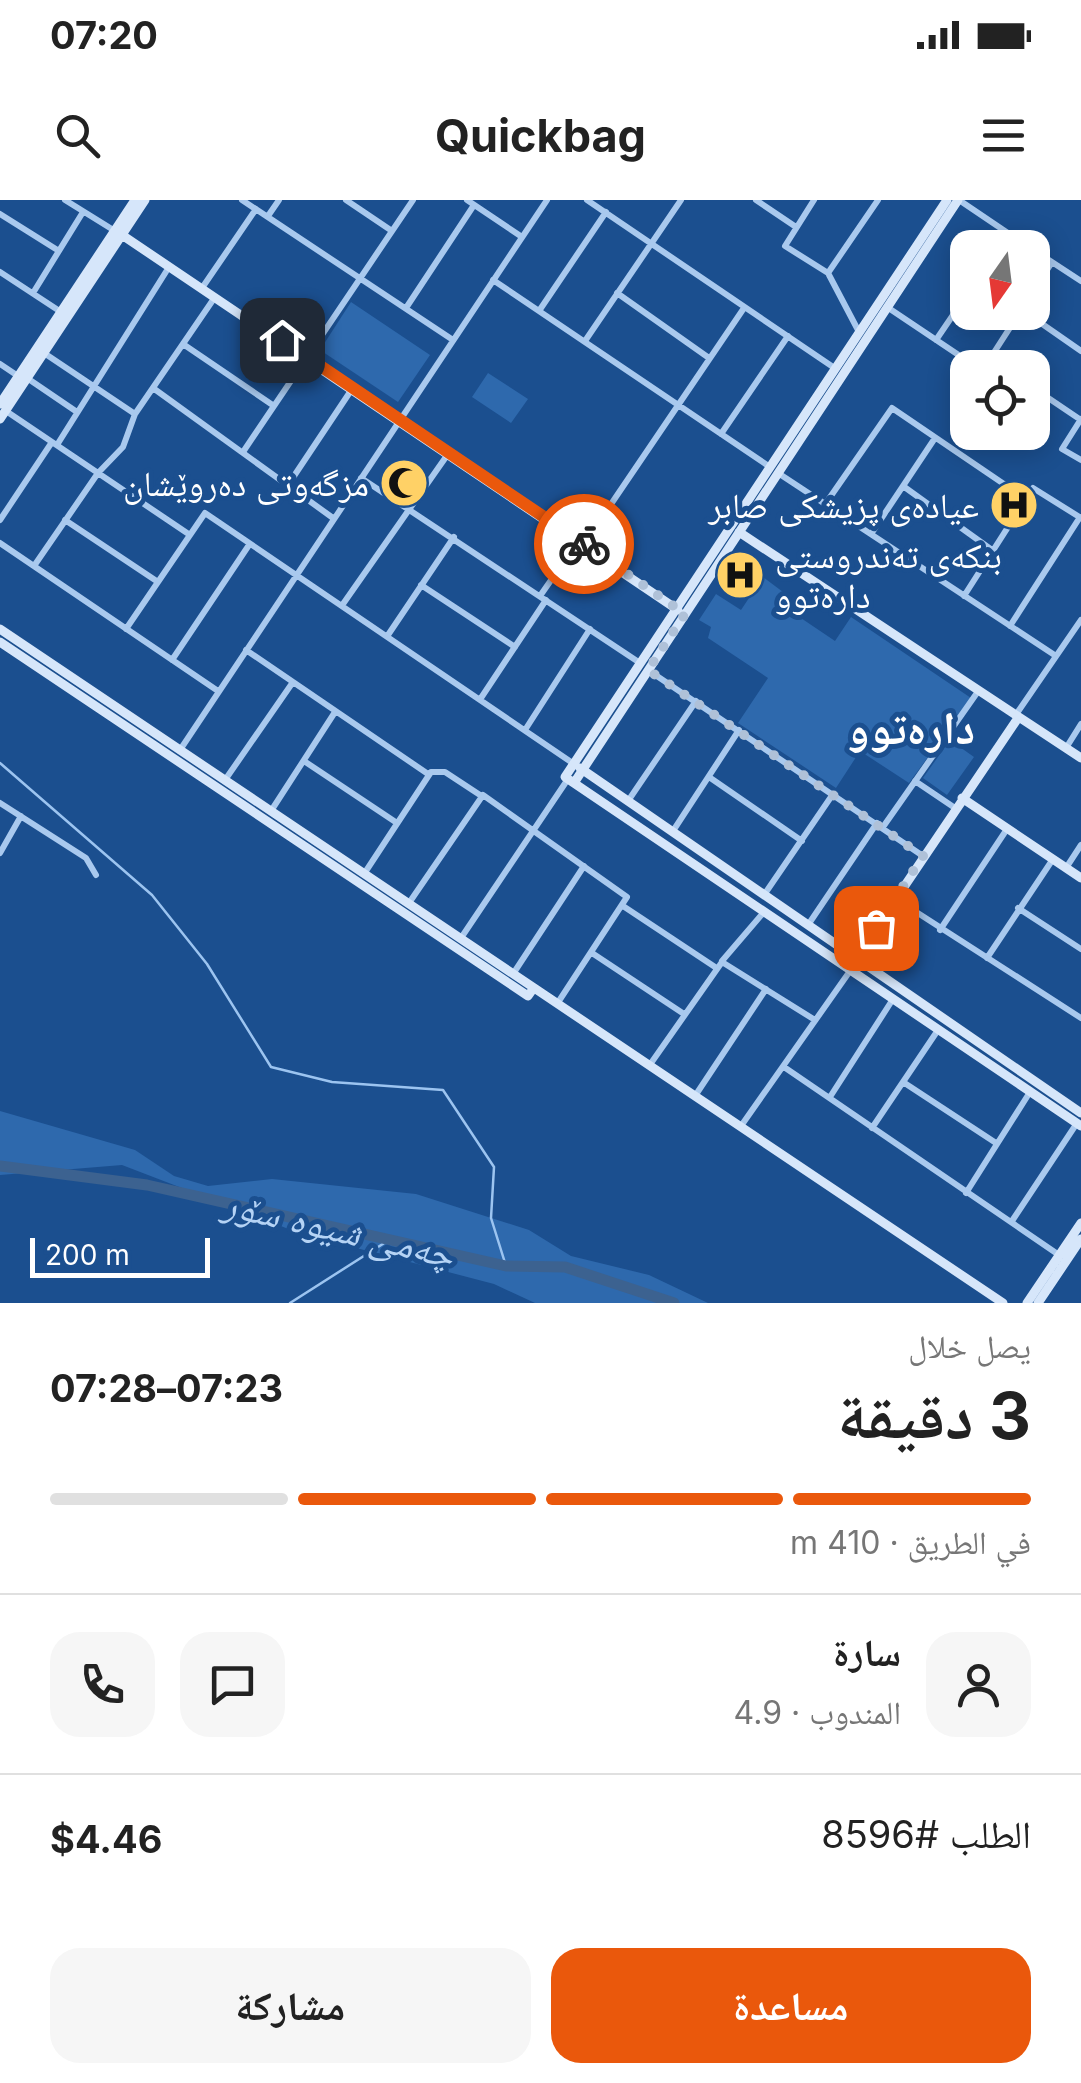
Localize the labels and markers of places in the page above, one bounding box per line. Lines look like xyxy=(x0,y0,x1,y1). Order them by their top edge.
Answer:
pin xyxy=(240,298,325,383)
mosque icon: مزگەوتی دەروێشان xyxy=(378,457,430,509)
place label: مزگەوتی دەروێشان xyxy=(123,462,369,505)
hospital icon: عیادەی پزیشکی صابر xyxy=(988,479,1040,531)
place label: عیادەی پزیشکی صابر xyxy=(707,484,979,527)
place label: بنکەی تەندروستی دارەتوو xyxy=(775,534,1002,616)
hospital icon: بنکەی تەندروستی دارەتوو xyxy=(714,549,766,601)
pin xyxy=(834,886,919,971)

